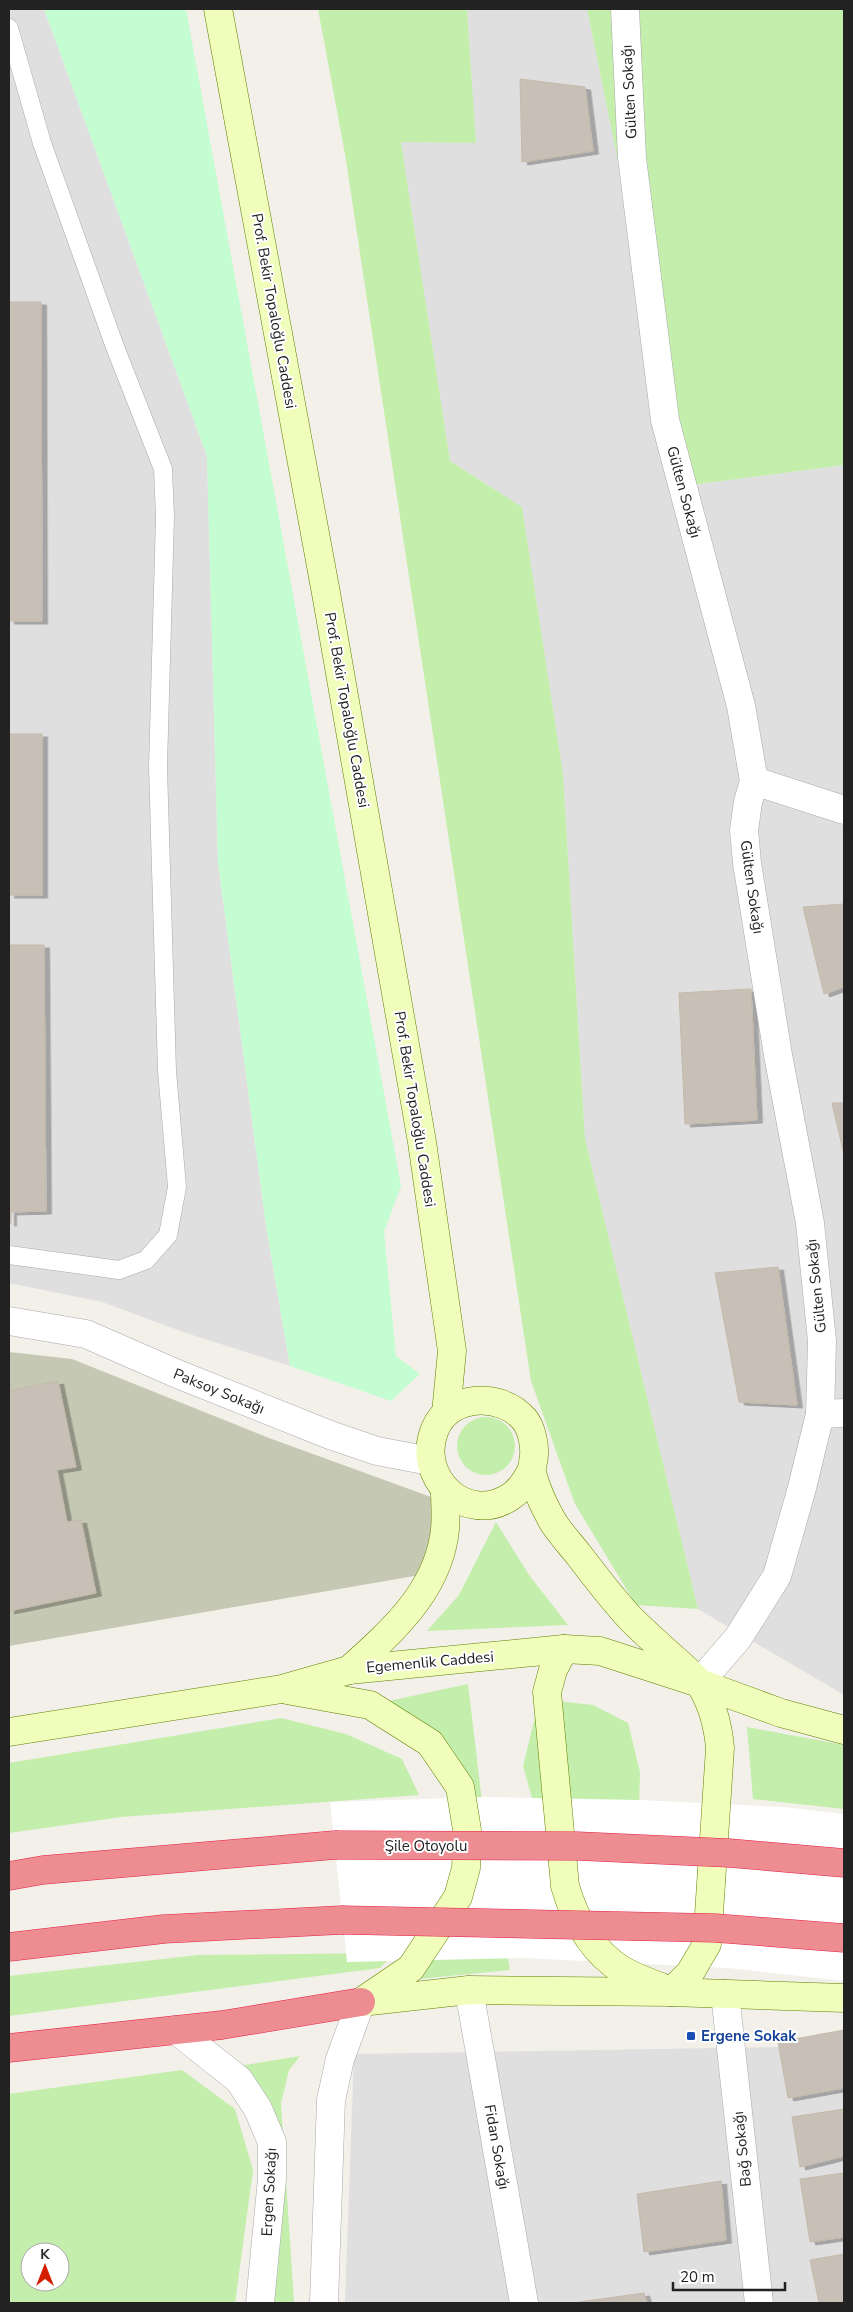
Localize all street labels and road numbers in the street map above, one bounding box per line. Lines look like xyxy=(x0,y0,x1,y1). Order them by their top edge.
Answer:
street label: Gülten Sokağı xyxy=(617,44,641,140)
street label: Prof. Bekir Topaloğlu Caddesi xyxy=(247,212,301,410)
street label: Gülten Sokağı xyxy=(662,444,706,540)
street label: Prof. Bekir Topaloğlu Caddesi xyxy=(320,611,374,809)
street label: Gülten Sokağı xyxy=(736,839,768,935)
street label: Prof. Bekir Topaloğlu Caddesi xyxy=(390,1010,440,1208)
street label: Gülten Sokağı xyxy=(801,1238,831,1334)
street label: Paksoy Sokağı xyxy=(170,1364,268,1418)
street label: Egemenlik Caddesi xyxy=(365,1646,495,1678)
street label: Şile Otoyolu xyxy=(385,1836,467,1856)
street label: Fidan Sokağı xyxy=(480,2103,514,2191)
street label: Bağ Sokağı xyxy=(728,2110,756,2188)
street label: Ergen Sokağı xyxy=(257,2147,281,2237)

